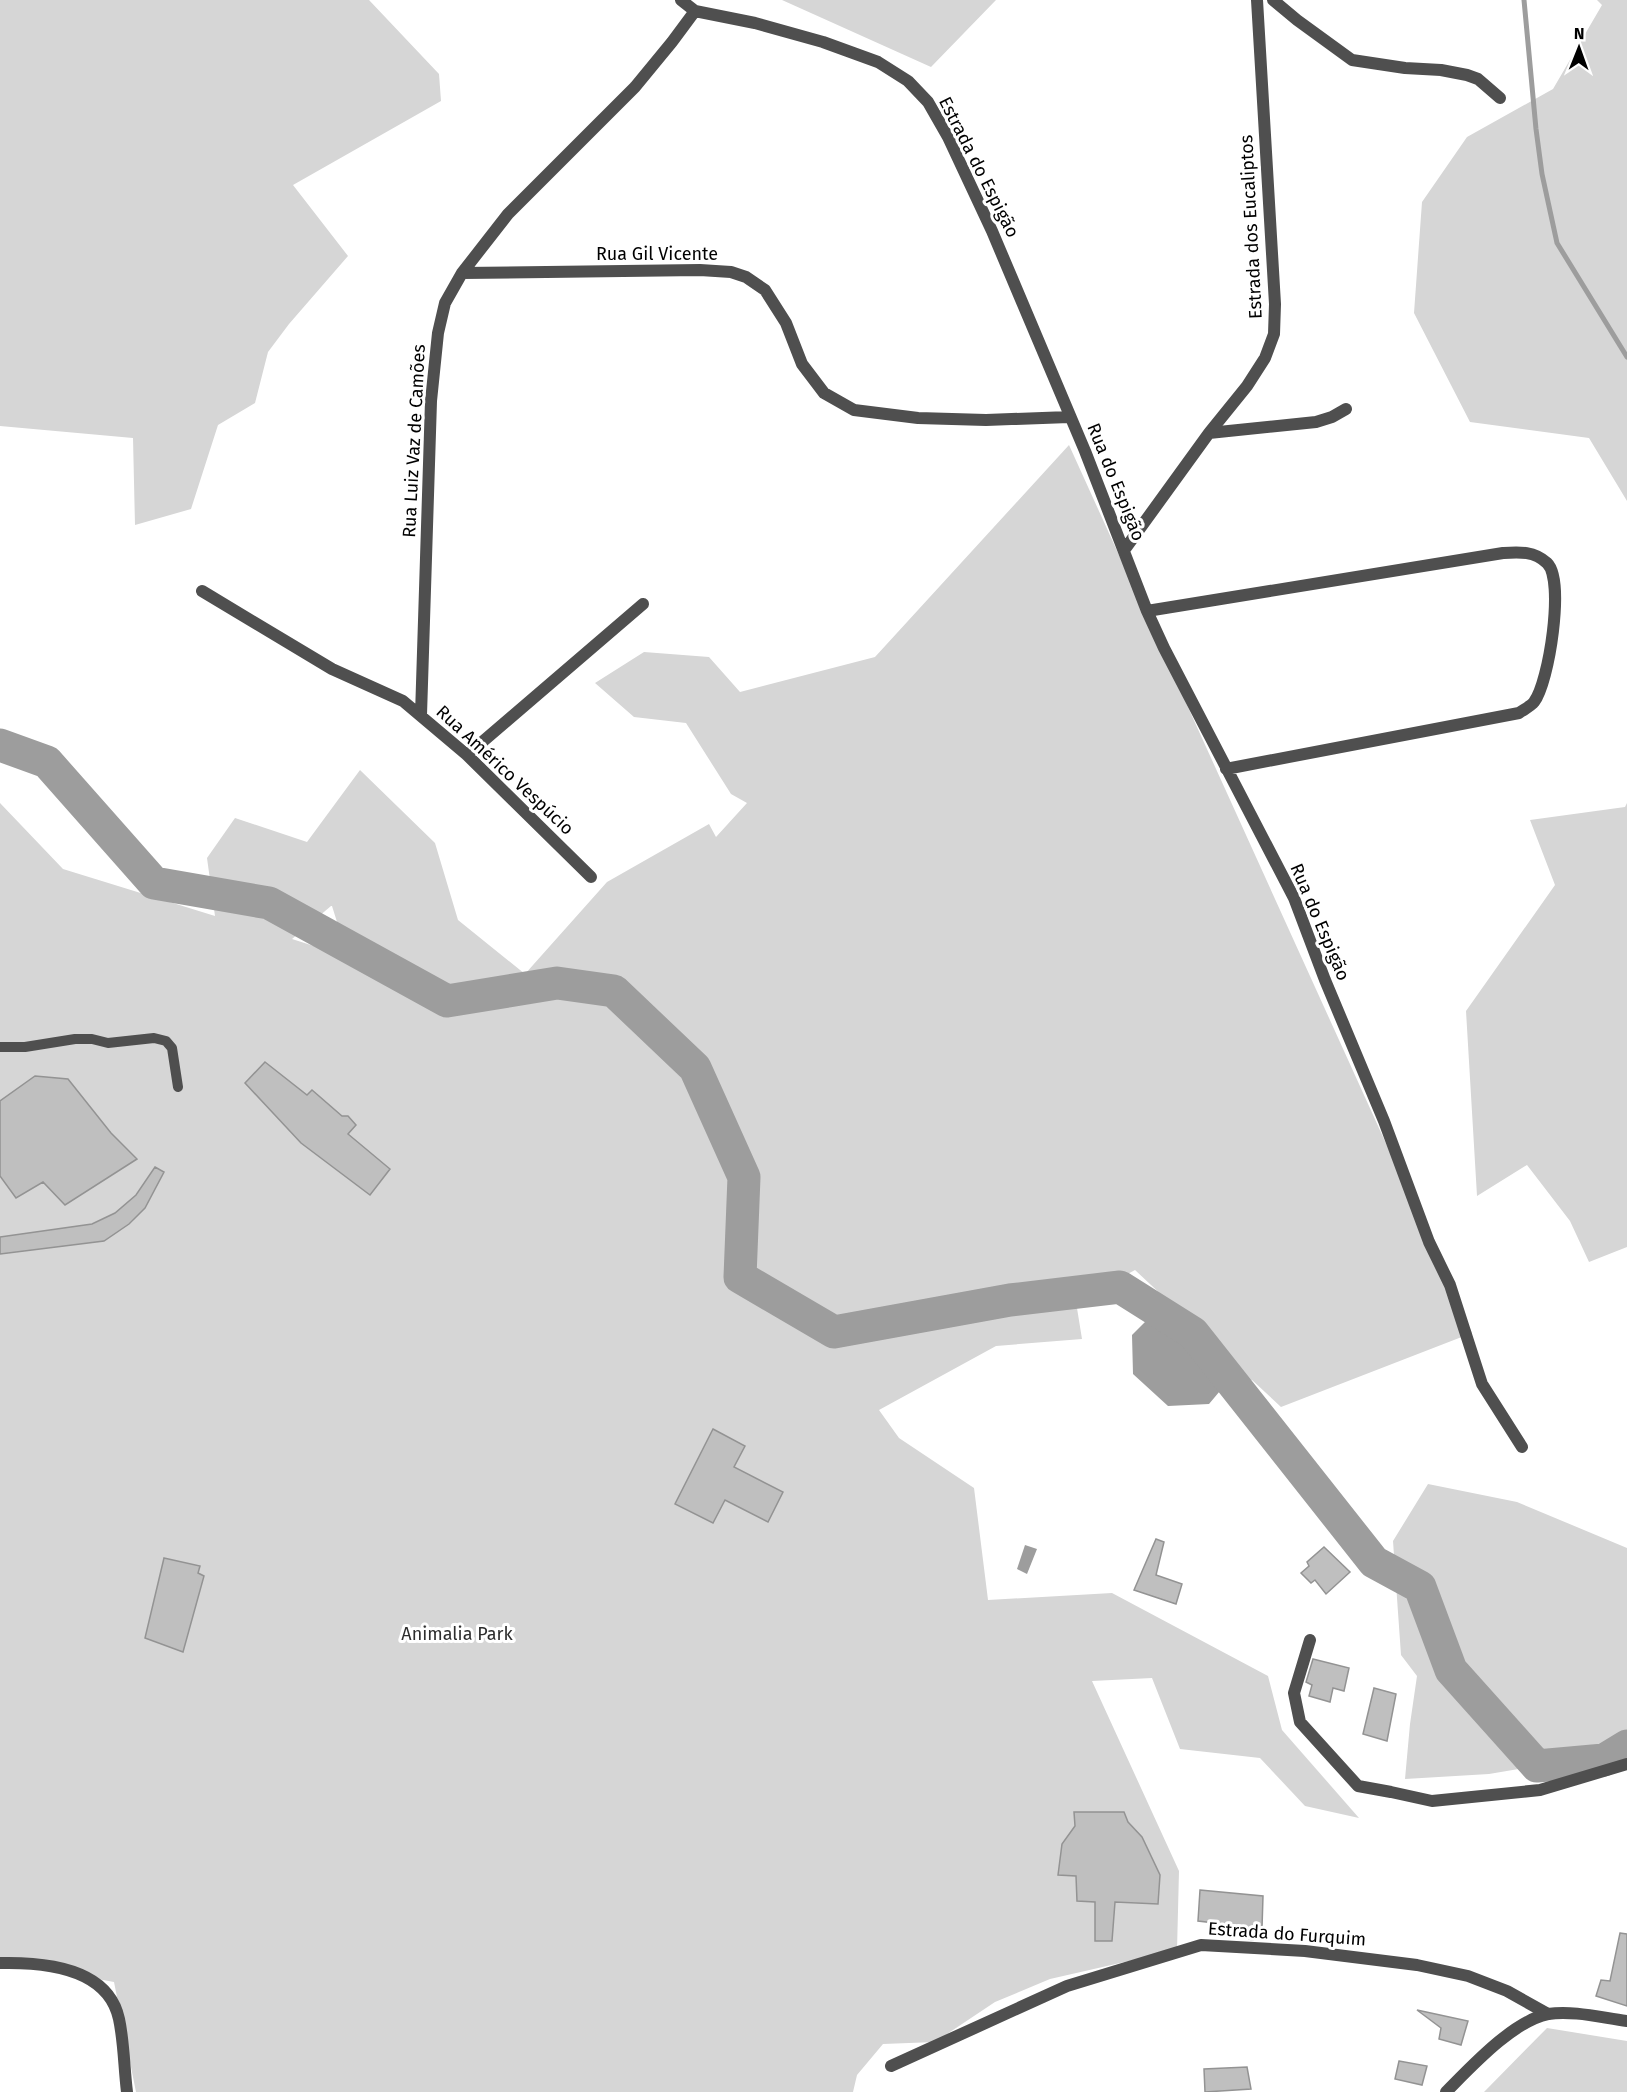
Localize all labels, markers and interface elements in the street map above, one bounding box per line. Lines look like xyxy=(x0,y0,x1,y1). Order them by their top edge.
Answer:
north arrow xyxy=(1549,18,1609,78)
text: N xyxy=(1574,24,1585,43)
street label: Estrada do Espigão xyxy=(934,93,1024,241)
street label: Estrada dos Eucaliptos xyxy=(1235,134,1267,320)
street label: Rua Gil Vicente xyxy=(596,243,718,265)
street label: Rua Luiz Vaz de Camões xyxy=(398,344,430,538)
street label: Rua do Espigão xyxy=(1082,420,1150,544)
street label: Rua Américo Vespúcio xyxy=(432,701,578,839)
street label: Rua do Espigão xyxy=(1285,860,1355,984)
park label: Animalia Park xyxy=(401,1623,513,1645)
street label: Estrada do Furquim xyxy=(1207,1917,1367,1951)

